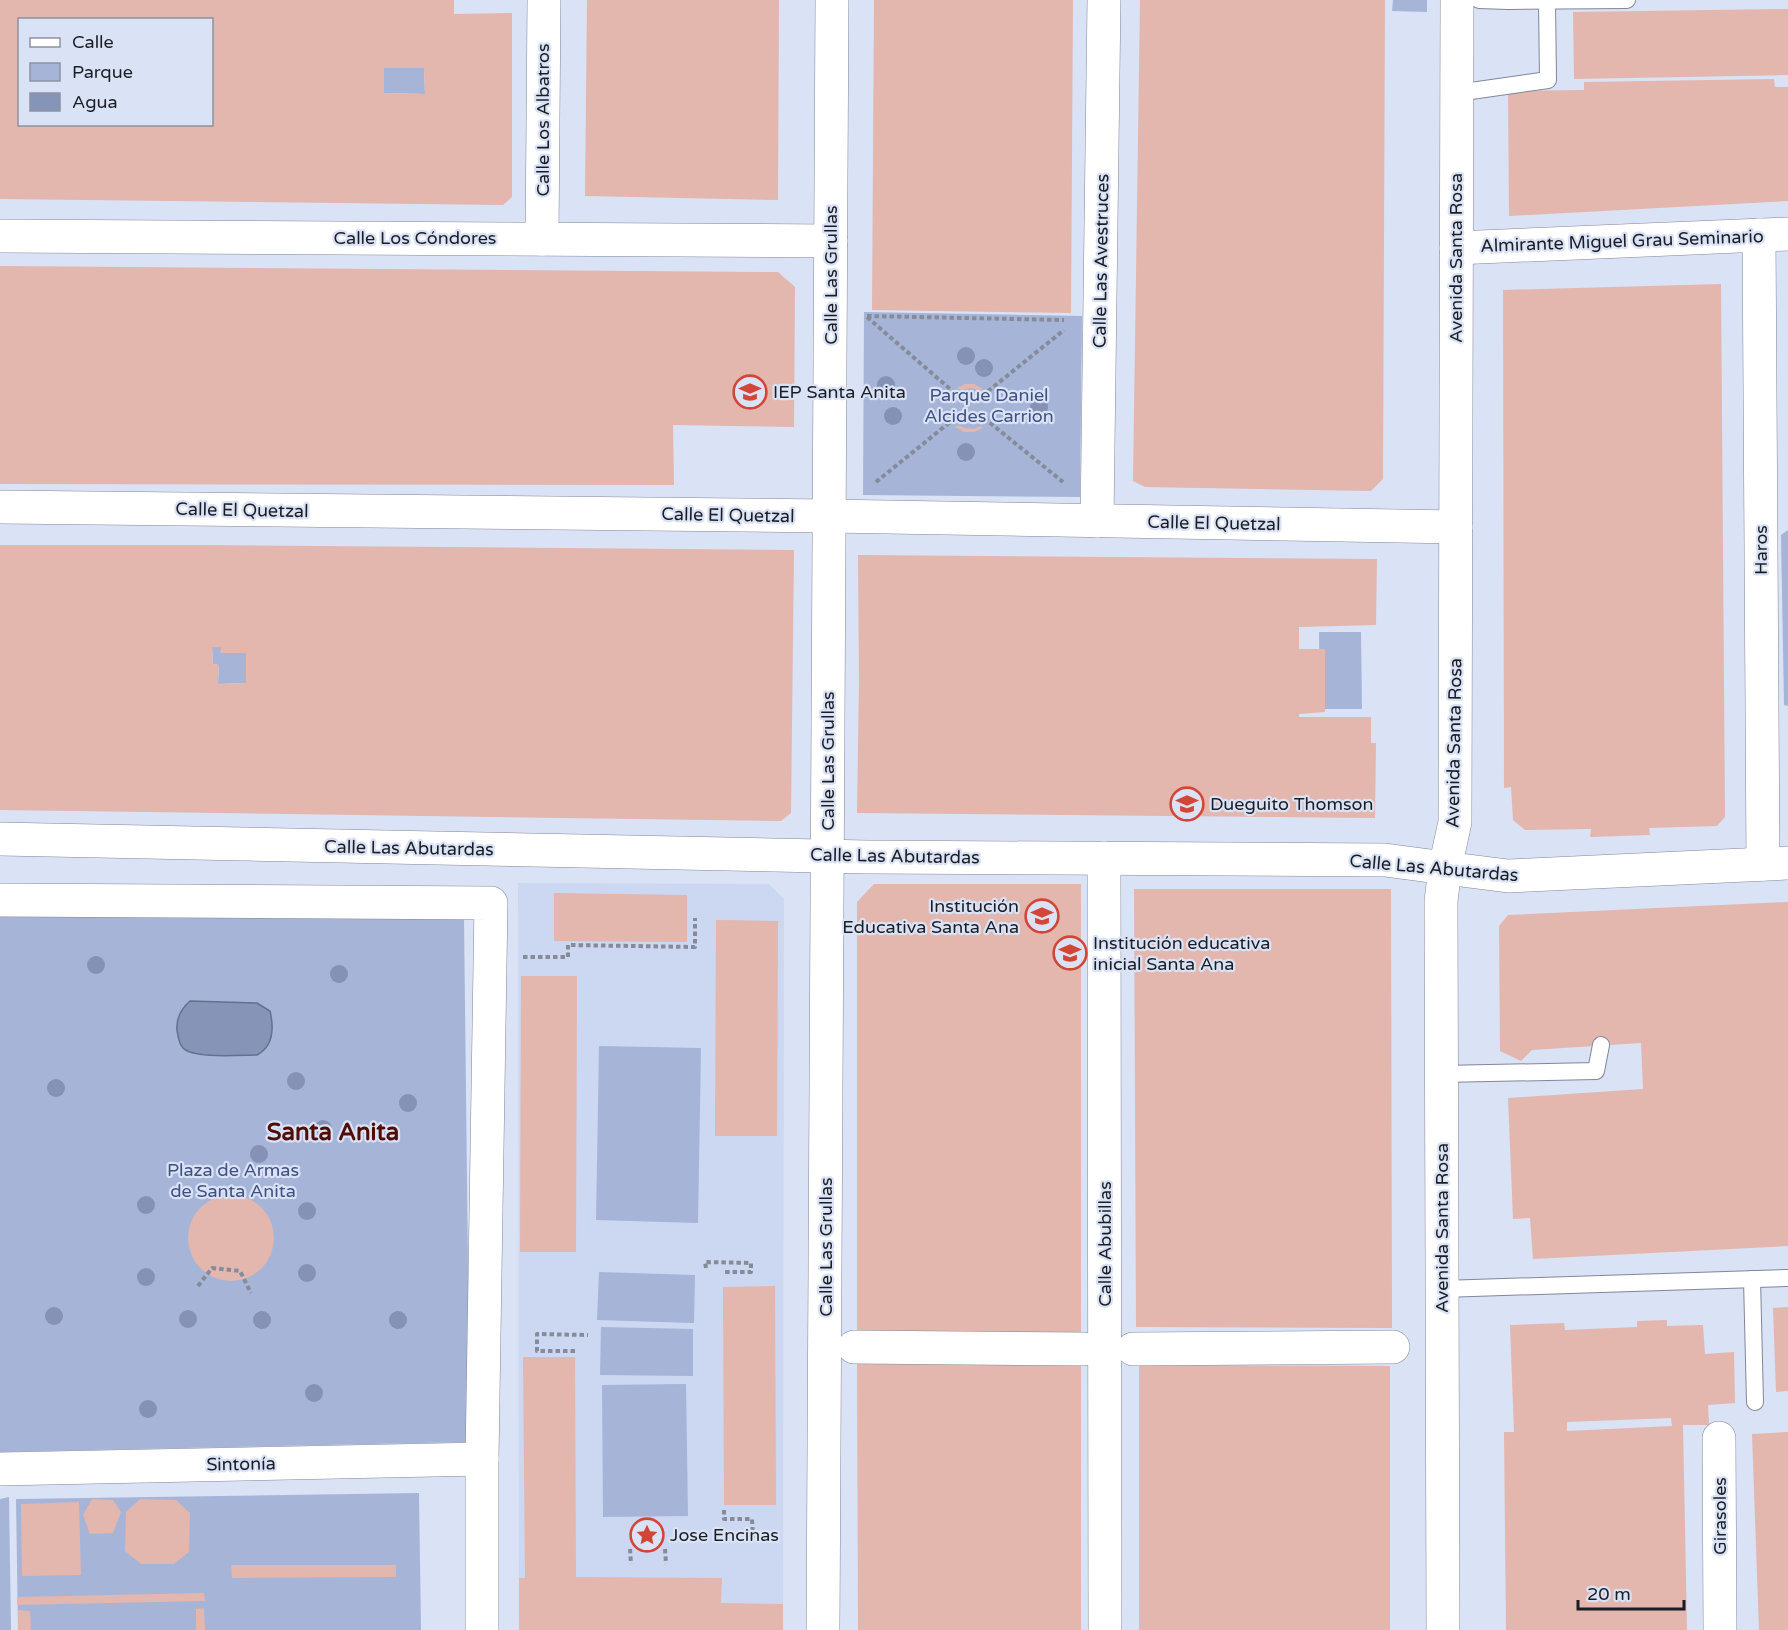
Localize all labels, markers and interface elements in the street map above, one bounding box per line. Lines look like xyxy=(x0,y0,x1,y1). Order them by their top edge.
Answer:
legend xyxy=(18,18,213,126)
text: Calle xyxy=(72,31,114,53)
street label: Calle Los Albatros xyxy=(532,43,554,197)
text: Parque xyxy=(72,61,133,83)
text: Agua xyxy=(72,91,118,113)
street label: Avenida Santa Rosa xyxy=(1445,173,1467,343)
street label: Calle Las Avestruces xyxy=(1088,174,1114,348)
street label: Calle Las Grullas xyxy=(820,205,842,345)
street label: Almirante Miguel Grau Seminario xyxy=(1480,225,1764,257)
street label: Calle Los Cóndores xyxy=(334,227,496,249)
school or university icon: IEP Santa Anita xyxy=(732,374,768,410)
place label: IEP Santa Anita xyxy=(773,381,906,403)
park label: Parque Daniel Alcides Carrion xyxy=(924,384,1054,427)
street label: Calle El Quetzal xyxy=(175,498,309,522)
street label: Calle El Quetzal xyxy=(661,503,795,527)
street label: Calle El Quetzal xyxy=(1147,511,1281,535)
street label: Haros xyxy=(1750,525,1772,575)
street label: Avenida Santa Rosa xyxy=(1442,658,1466,828)
street label: Calle Las Grullas xyxy=(817,691,839,831)
school or university icon: Dueguito Thomson xyxy=(1169,786,1205,822)
place label: Dueguito Thomson xyxy=(1210,793,1374,815)
street label: Calle Las Abutardas xyxy=(324,836,494,860)
street label: Calle Las Abutardas xyxy=(810,844,980,868)
street label: Calle Las Abutardas xyxy=(1349,850,1519,886)
place label: Institución Educativa Santa Ana xyxy=(842,895,1019,938)
school or university icon: Institución Educativa Santa Ana xyxy=(1024,898,1060,934)
place label: Institución educativa inicial Santa Ana xyxy=(1093,932,1270,975)
school or university icon: Institución educativa inicial Santa Ana xyxy=(1052,935,1088,971)
district label: Santa Anita xyxy=(267,1118,399,1147)
street label: Avenida Santa Rosa xyxy=(1431,1143,1453,1313)
park label: Plaza de Armas de Santa Anita xyxy=(167,1159,299,1202)
street label: Calle Las Grullas xyxy=(815,1177,837,1317)
street label: Calle Abubillas xyxy=(1094,1181,1116,1307)
street label: Sintonía xyxy=(206,1452,276,1476)
street label: Girasoles xyxy=(1709,1477,1731,1555)
place icon: Jose Encinas xyxy=(629,1517,665,1553)
place label: Jose Encinas xyxy=(670,1524,779,1546)
scale bar xyxy=(1578,1573,1684,1611)
text: 20 m xyxy=(1587,1583,1631,1605)

